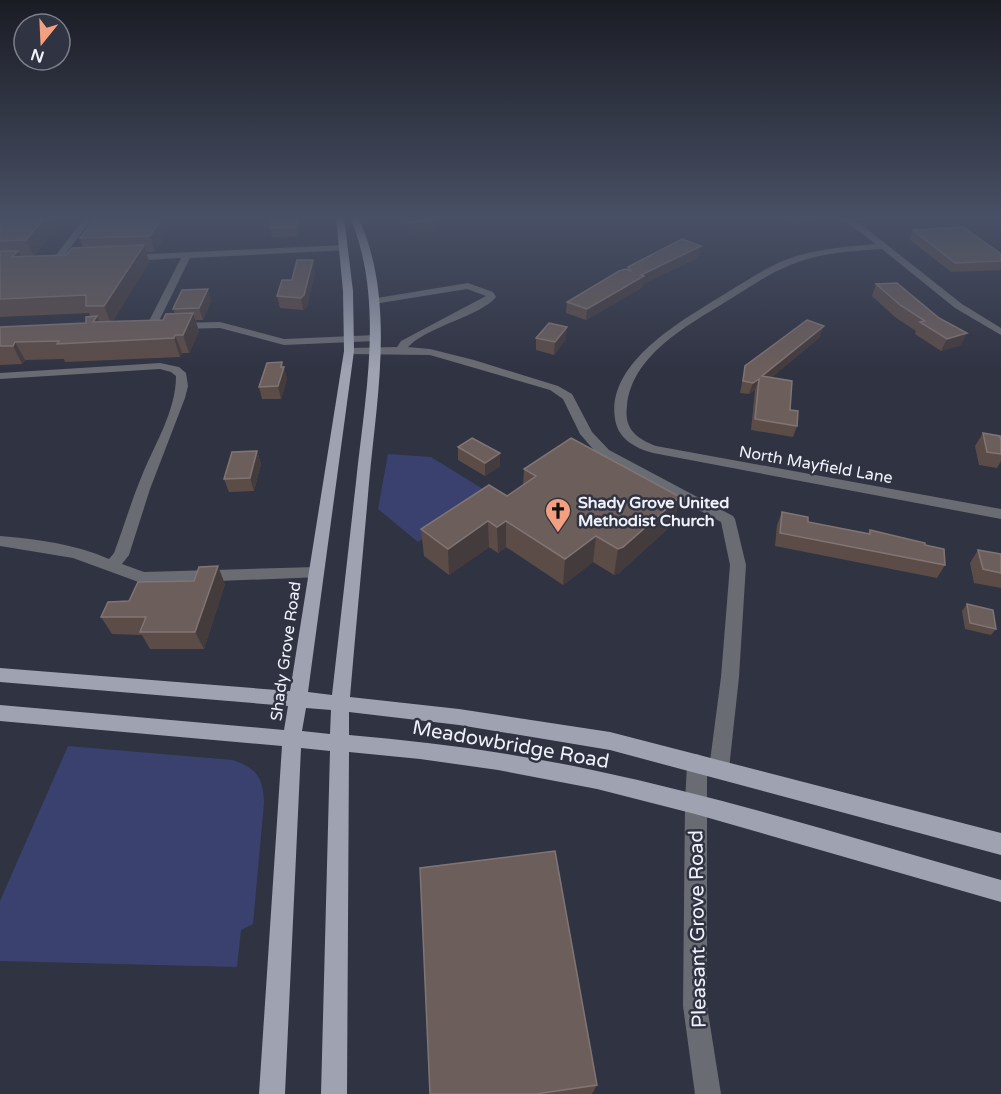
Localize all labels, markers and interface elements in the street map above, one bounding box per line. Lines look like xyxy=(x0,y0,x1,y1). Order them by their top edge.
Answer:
north arrow xyxy=(12,12,72,72)
text: N xyxy=(28,44,47,67)
street label: North Mayfield Lane xyxy=(737,442,894,488)
place label: Shady Grove United Methodist Church xyxy=(578,493,729,531)
church icon: Shady Grove United Methodist Church xyxy=(543,496,573,534)
street label: Shady Grove Road xyxy=(266,580,306,722)
street label: Meadowbridge Road xyxy=(411,716,611,774)
street label: Pleasant Grove Road xyxy=(684,830,712,1028)

